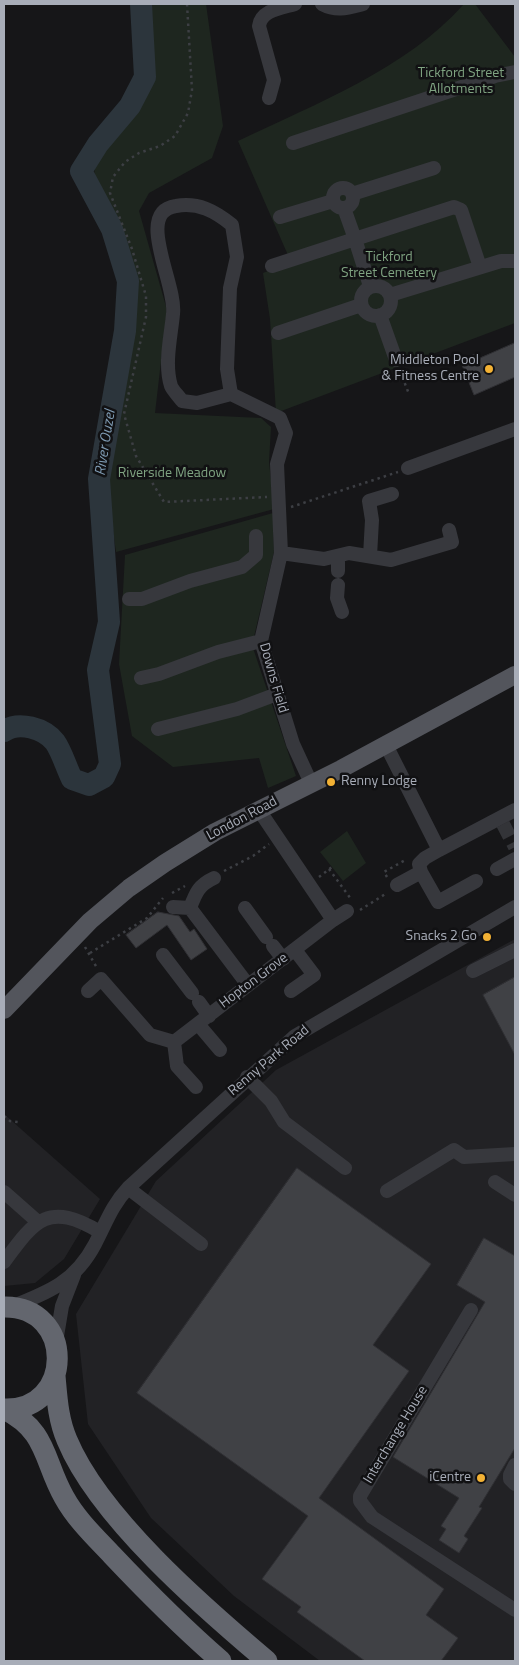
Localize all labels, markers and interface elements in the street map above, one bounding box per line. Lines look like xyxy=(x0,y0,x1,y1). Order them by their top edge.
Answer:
park label: Tickford Street Allotments xyxy=(418,66,504,98)
park label: Tickford Street Cemetery xyxy=(341,250,437,282)
place label: Middleton Pool & Fitness Centre xyxy=(382,353,479,386)
marker: Middleton Pool & Fitness Centre xyxy=(483,363,495,375)
water label: River Ouzel xyxy=(92,409,120,477)
park label: Riverside Meadow xyxy=(118,466,226,482)
street label: Downs Field xyxy=(255,641,291,715)
place label: Renny Lodge xyxy=(341,774,417,790)
marker: Renny Lodge xyxy=(325,776,337,788)
street label: London Road xyxy=(204,793,280,845)
place label: Snacks 2 Go xyxy=(406,929,477,945)
marker: Snacks 2 Go xyxy=(481,931,493,943)
street label: Hopton Grove xyxy=(216,950,292,1012)
street label: Renny Park Road xyxy=(225,1022,313,1100)
street label: Interchange House xyxy=(360,1383,432,1487)
place label: iCentre xyxy=(429,1470,471,1486)
marker: iCentre xyxy=(475,1472,487,1484)

